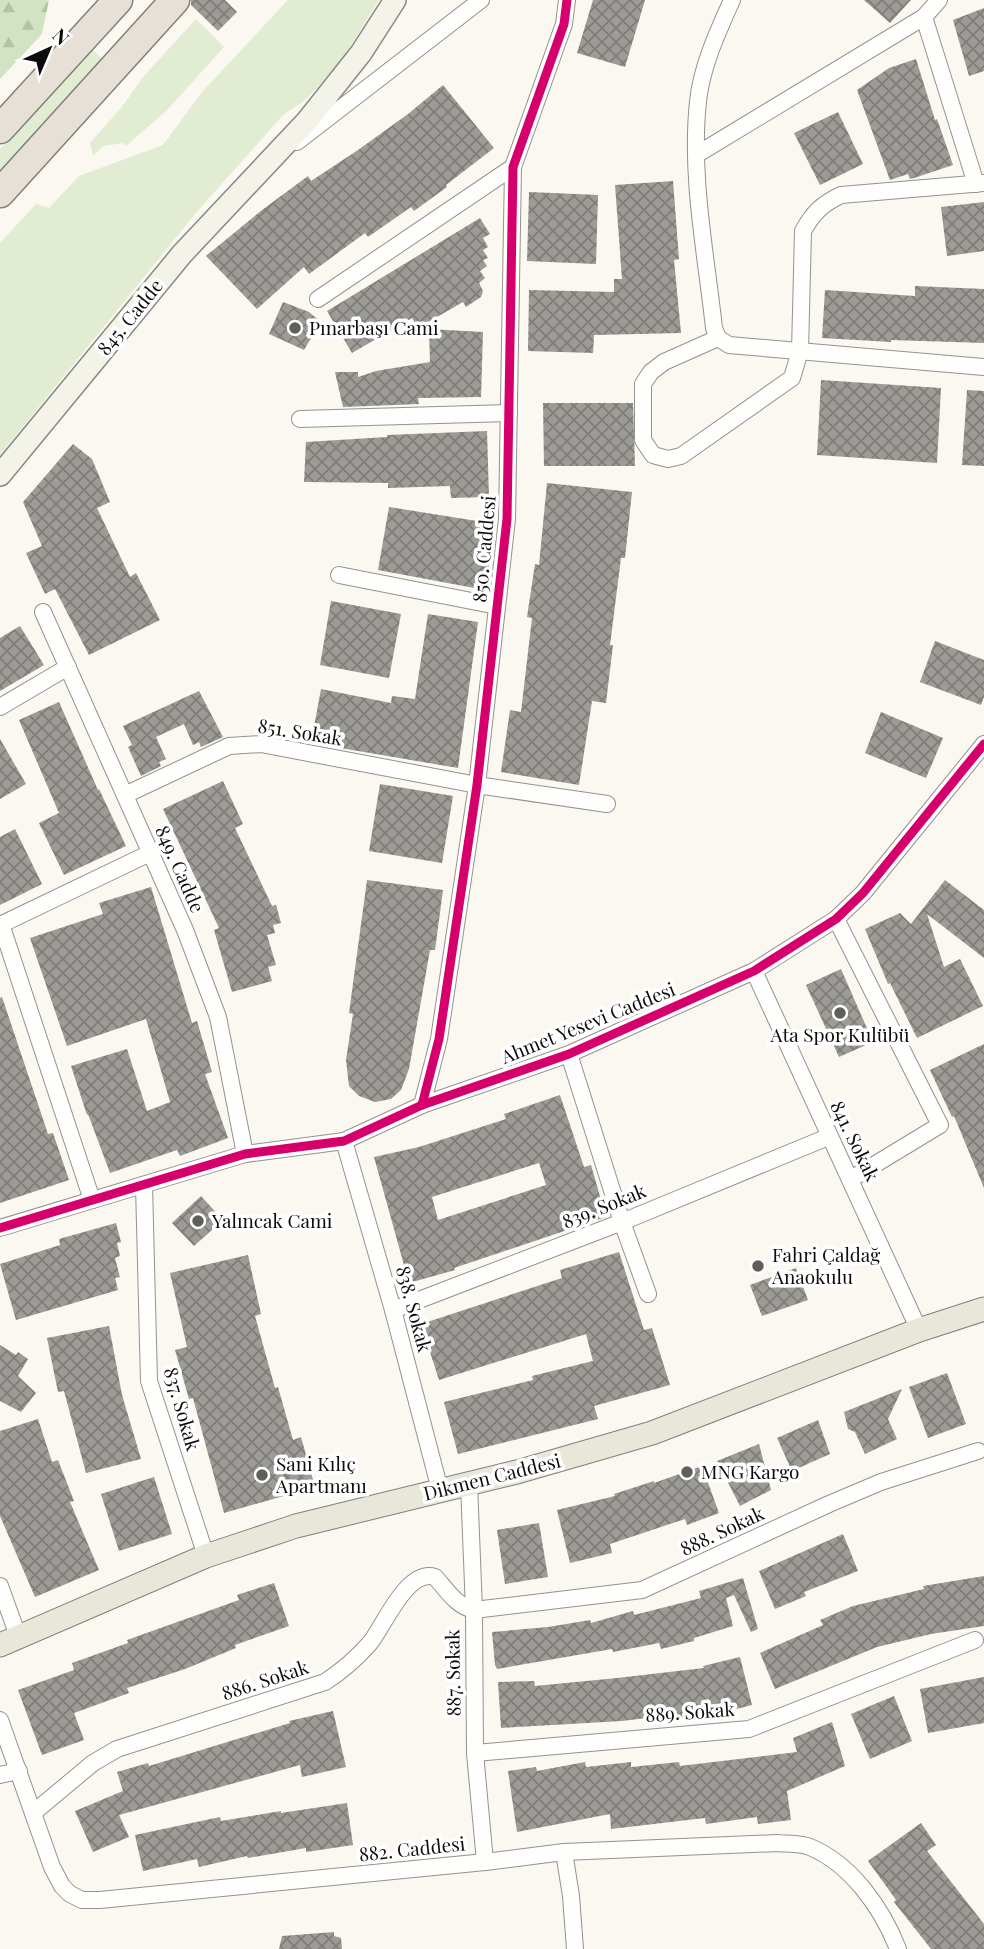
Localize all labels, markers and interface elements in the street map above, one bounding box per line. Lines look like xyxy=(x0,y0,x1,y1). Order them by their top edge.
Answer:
north arrow xyxy=(14,14,84,84)
text: N xyxy=(48,22,76,50)
street label: 845. Cadde xyxy=(91,273,168,360)
place label: Pınarbaşı Cami xyxy=(309,314,439,340)
marker: Pınarbaşı Cami xyxy=(287,320,303,336)
street label: 850. Caddesi xyxy=(465,494,501,603)
street label: 851. Sokak xyxy=(256,712,345,751)
street label: 849. Cadde xyxy=(150,821,212,916)
street label: Ahmet Yesevi Caddesi xyxy=(496,975,679,1069)
marker: Ata Spor Kulübü xyxy=(832,1005,848,1021)
place label: Ata Spor Kulübü xyxy=(770,1021,909,1047)
street label: 841. Sokak xyxy=(825,1096,887,1186)
street label: 839. Sokak xyxy=(558,1176,650,1234)
place label: Yalıncak Cami xyxy=(211,1207,333,1233)
marker: Yalıncak Cami xyxy=(190,1213,206,1229)
place label: Fahri Çaldağ Anaokulu xyxy=(771,1241,880,1289)
marker: Fahri Çaldağ Anaokulu xyxy=(750,1258,766,1274)
street label: 838. Sokak xyxy=(391,1263,439,1355)
street label: 837. Sokak xyxy=(159,1364,207,1454)
street label: Dikmen Caddesi xyxy=(420,1446,564,1506)
place label: Sani Kılıç Apartmanı xyxy=(275,1450,367,1498)
place label: MNG Kargo xyxy=(701,1458,800,1484)
marker: MNG Kargo xyxy=(679,1464,695,1480)
marker: Sani Kılıç Apartmanı xyxy=(254,1467,270,1483)
street label: 888. Sokak xyxy=(675,1499,768,1561)
street label: 887. Sokak xyxy=(438,1629,466,1717)
street label: 886. Sokak xyxy=(218,1653,312,1705)
street label: 889. Sokak xyxy=(644,1695,736,1727)
street label: 882. Caddesi xyxy=(357,1829,467,1867)

